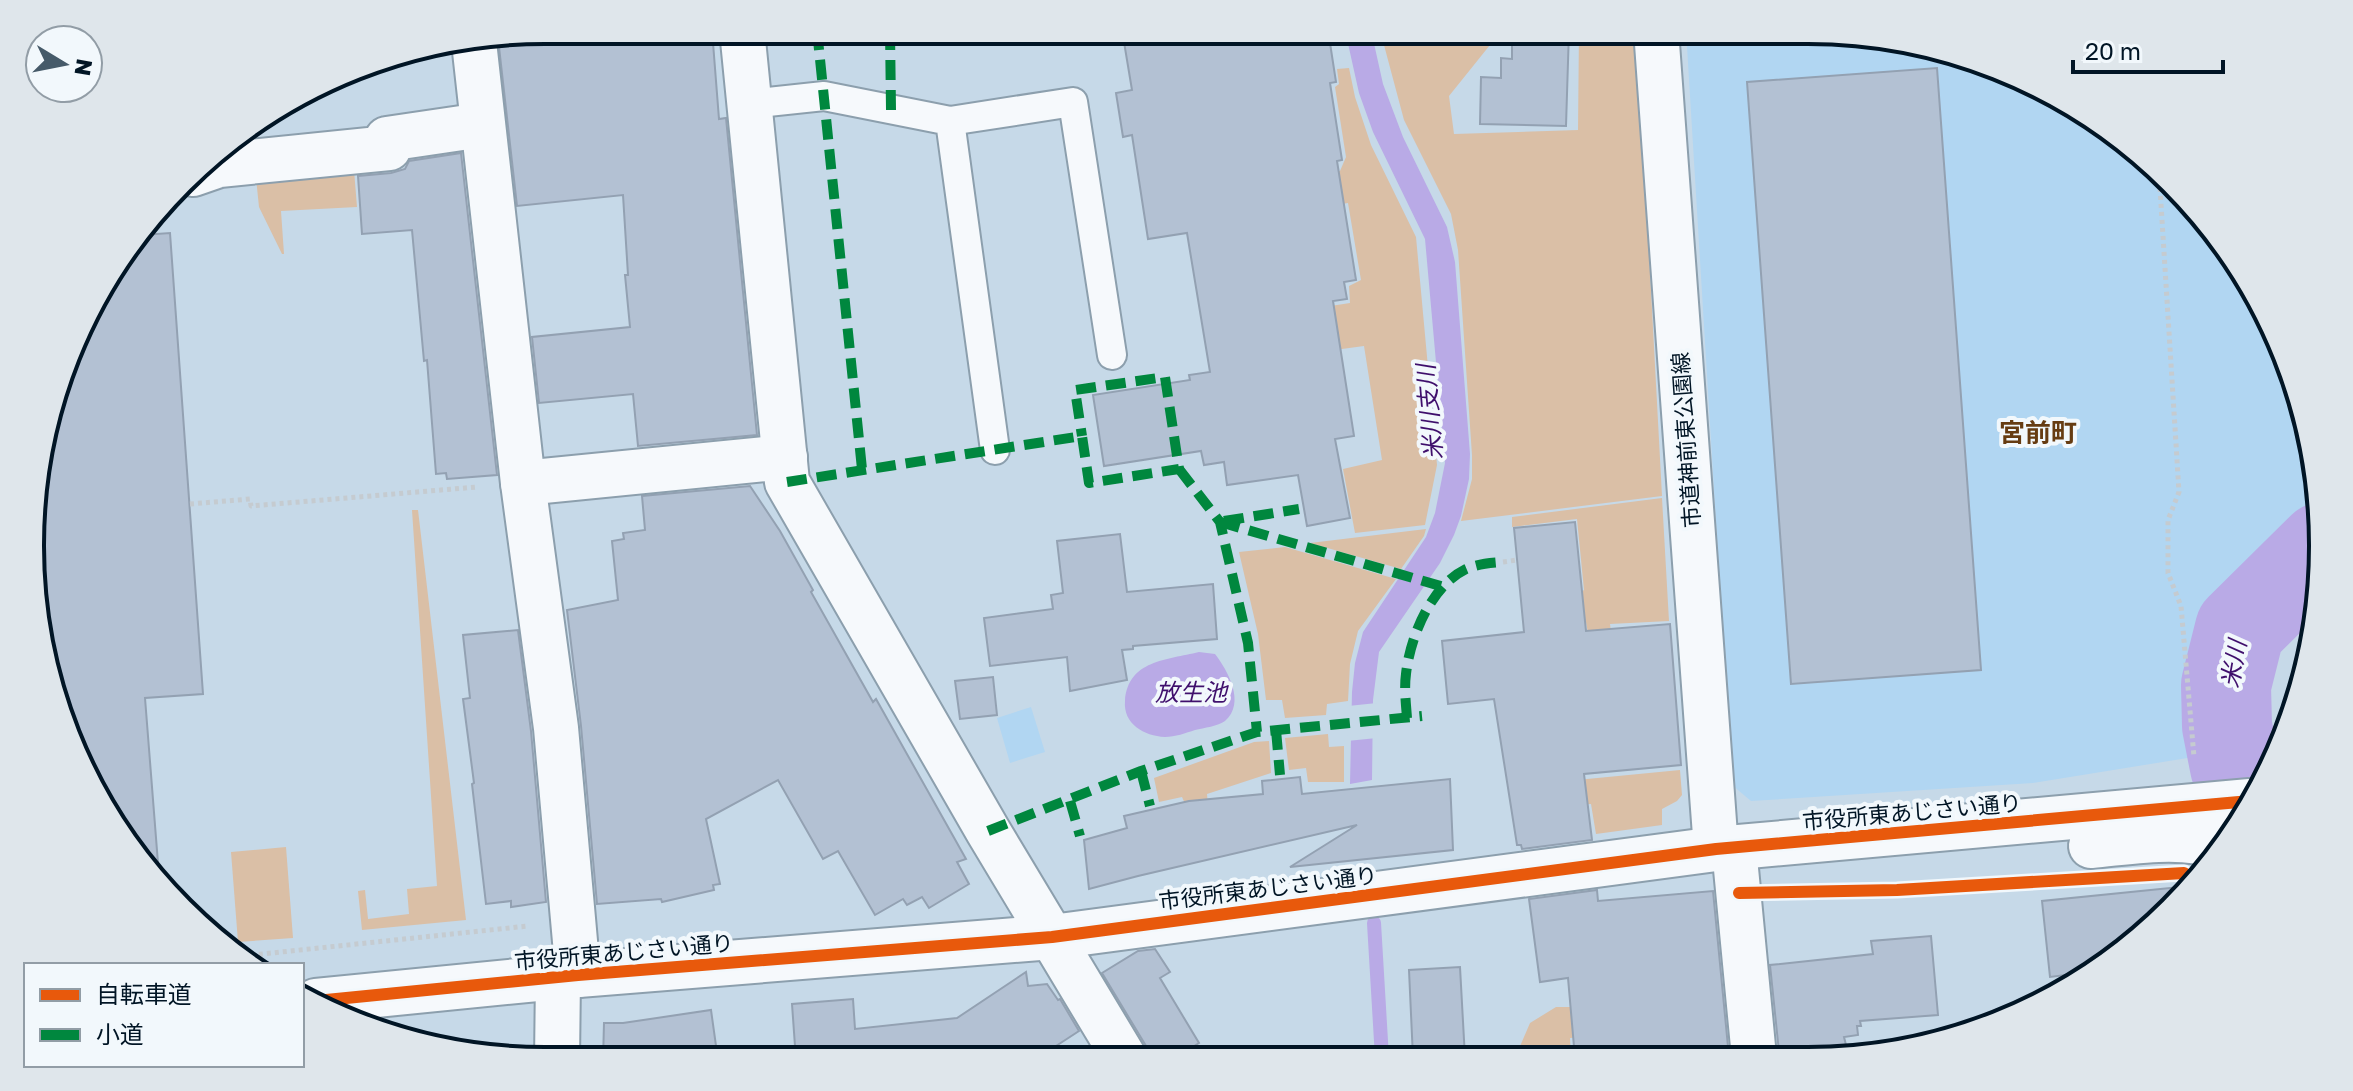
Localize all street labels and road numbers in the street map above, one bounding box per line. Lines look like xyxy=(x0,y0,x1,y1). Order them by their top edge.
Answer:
street label: 市道神前東公園線 xyxy=(1666,351,1705,529)
street label: 市役所東あじさい通り xyxy=(1801,788,2023,835)
street label: 市役所東あじさい通り xyxy=(1157,861,1379,914)
street label: 市役所東あじさい通り xyxy=(513,928,735,975)

